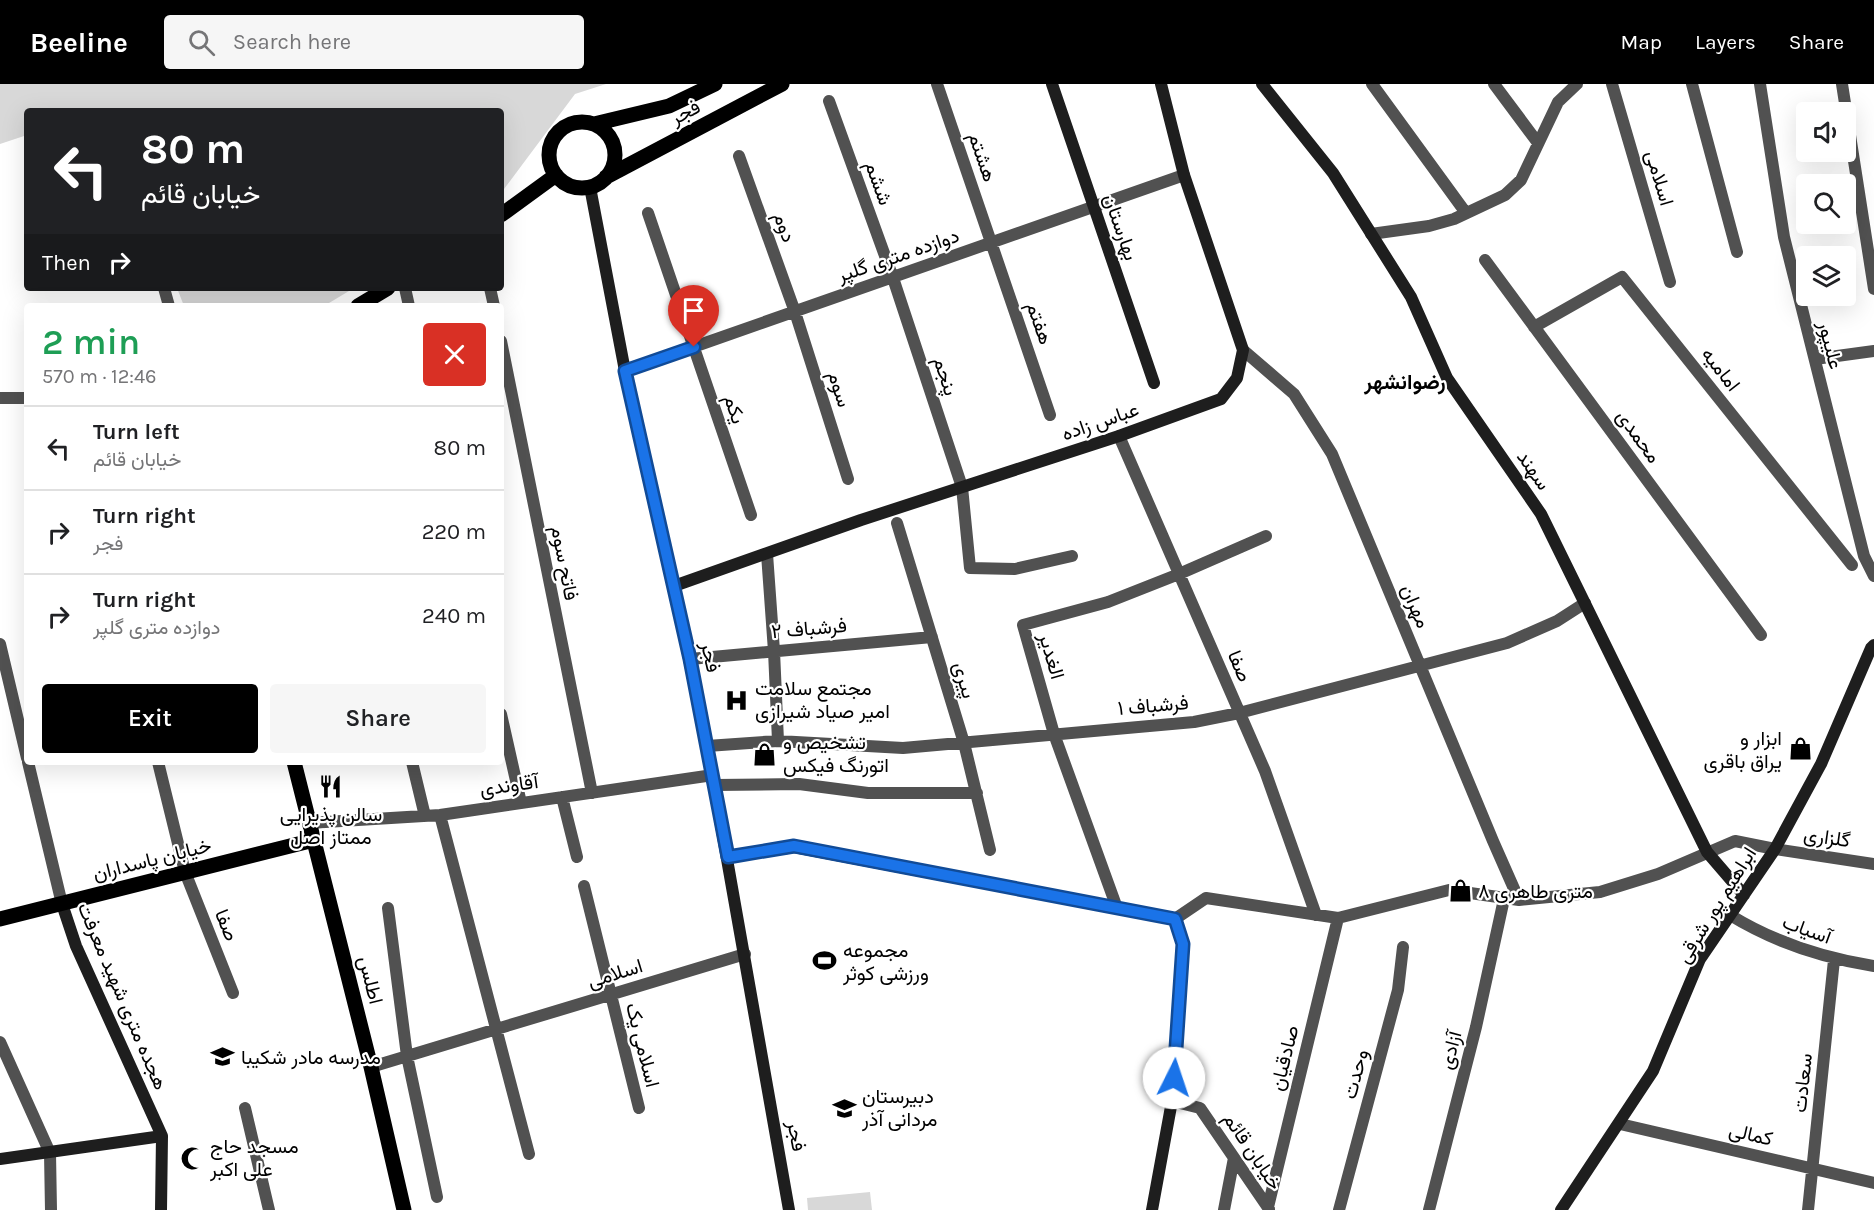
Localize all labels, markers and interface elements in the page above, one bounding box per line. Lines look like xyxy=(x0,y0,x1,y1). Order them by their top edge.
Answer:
search box xyxy=(164,15,584,69)
text: Beeline xyxy=(30,26,128,59)
icon: search xyxy=(185,26,218,59)
text: Search here xyxy=(233,29,351,55)
text: Map xyxy=(1620,30,1662,54)
text: Layers xyxy=(1695,30,1756,54)
text: Share xyxy=(1789,30,1844,54)
street label: فجر xyxy=(665,95,705,131)
map controls xyxy=(1796,102,1856,306)
button: sound xyxy=(1796,102,1856,162)
text: 80 m xyxy=(141,124,245,174)
street label: هشتم xyxy=(962,129,1002,185)
icon: left xyxy=(42,132,120,210)
street label: اسلامی xyxy=(1641,148,1678,208)
street label: ششم xyxy=(859,158,897,209)
button: search xyxy=(1796,174,1856,234)
text: خیابان قائم xyxy=(141,178,260,210)
street label: بهارستان xyxy=(1098,191,1143,264)
street label: دوم xyxy=(768,209,801,246)
street label: دوازده متری گلپر xyxy=(833,224,963,289)
icon: right xyxy=(103,246,136,279)
button: layers xyxy=(1796,246,1856,306)
text: Then xyxy=(42,250,91,276)
pin xyxy=(668,285,719,347)
icon: arrive xyxy=(677,294,710,327)
street label: هفتم xyxy=(1021,299,1058,348)
street label: علیپور xyxy=(1811,318,1848,372)
text: 2 min xyxy=(42,321,140,363)
button: close xyxy=(423,323,486,386)
street label: امامیه xyxy=(1697,343,1745,396)
street label: پنجم xyxy=(927,354,963,399)
text: 570 m · 12:46 xyxy=(42,365,157,388)
street label: سوم xyxy=(822,368,856,410)
district label: رضوانشهر xyxy=(1363,370,1446,395)
street label: یکم xyxy=(718,392,750,427)
street label: عباس زاده xyxy=(1059,398,1142,446)
street label: محمدی xyxy=(1612,405,1666,468)
text: Turn left xyxy=(93,419,180,445)
icon: left xyxy=(42,432,75,465)
text: 80 m xyxy=(434,435,486,461)
street label: سهند xyxy=(1511,446,1555,495)
text: خیابان قائم xyxy=(93,448,182,471)
text: Turn right xyxy=(93,503,196,529)
icon: right xyxy=(42,516,75,549)
text: 220 m xyxy=(422,519,486,545)
street label: فاتح سوم xyxy=(544,524,583,603)
text: فجر xyxy=(93,532,124,555)
street label: مهران xyxy=(1395,581,1435,632)
text: Turn right xyxy=(93,587,196,613)
icon: right xyxy=(42,600,75,633)
text: 240 m xyxy=(422,603,486,629)
street label: فرشباف ۲ xyxy=(770,614,848,644)
text: دوازده متری گلپر xyxy=(93,616,220,639)
street label: الغدیر xyxy=(1033,629,1069,682)
street label: فجر xyxy=(695,639,725,675)
street label: صفا xyxy=(1223,647,1256,685)
street label: پیری xyxy=(946,659,981,701)
place label: مجتمع سلامت امیر صیاد شیرازی xyxy=(755,677,890,724)
button: Exit xyxy=(42,684,258,753)
button: Share xyxy=(270,684,486,753)
hospital icon: مجتمع سلامت امیر صیاد شیرازی xyxy=(724,687,750,713)
street label: فرشباف ۱ xyxy=(1117,691,1190,721)
place label: ابزار و یراق باقری xyxy=(1703,727,1782,774)
place label: تشخیص و اتورنگ فیکس xyxy=(783,731,889,778)
shop icon: ابزار و یراق باقری xyxy=(1787,736,1813,762)
shop icon: تشخیص و اتورنگ فیکس xyxy=(752,741,778,767)
street label: آقاوندی xyxy=(478,770,541,802)
restaurant icon: سالن پذیرایی ممتاز اصل xyxy=(318,773,344,799)
place label: سالن پذیرایی ممتاز اصل xyxy=(280,803,382,850)
street label: گلزاری xyxy=(1802,823,1852,853)
street label: خیابان پاسداران xyxy=(90,834,214,887)
street label: ابراهیم پور شرقی xyxy=(1672,843,1763,968)
shop icon: ۸ متری طاهری xyxy=(1447,878,1473,904)
place label: ۸ متری طاهری xyxy=(1478,880,1593,904)
street label: هجده متری شهید معرفت xyxy=(72,899,172,1094)
street label: صفا xyxy=(210,906,243,944)
street label: آسیاب xyxy=(1779,910,1836,949)
place label: مجموعه ورزشی کوثر xyxy=(842,939,929,986)
sports icon: مجموعه ورزشی کوثر xyxy=(812,948,838,974)
street label: اطلس xyxy=(353,954,388,1007)
street label: اسلامی xyxy=(585,954,646,993)
street label: اسلامی یک xyxy=(621,1000,664,1090)
street label: صادقیان xyxy=(1265,1023,1304,1093)
street label: آزادی xyxy=(1434,1027,1468,1072)
school or university icon: مدرسه مادر شکیبا xyxy=(210,1044,236,1070)
place label: مدرسه مادر شکیبا xyxy=(241,1046,381,1070)
position arrow xyxy=(1142,1046,1206,1110)
street label: وحدت xyxy=(1338,1047,1374,1102)
street label: سعادت xyxy=(1788,1052,1817,1114)
place label: دبیرستان مردانی آذر xyxy=(861,1085,938,1132)
school or university icon: دبیرستان مردانی آذر xyxy=(831,1095,857,1121)
street label: خیابان قائم xyxy=(1217,1108,1287,1195)
street label: فجر xyxy=(781,1118,810,1153)
street label: کمالی xyxy=(1727,1118,1775,1151)
place label: مسجد حاج علی اکبر xyxy=(209,1135,299,1182)
mosque icon: مسجد حاج علی اکبر xyxy=(179,1145,205,1171)

